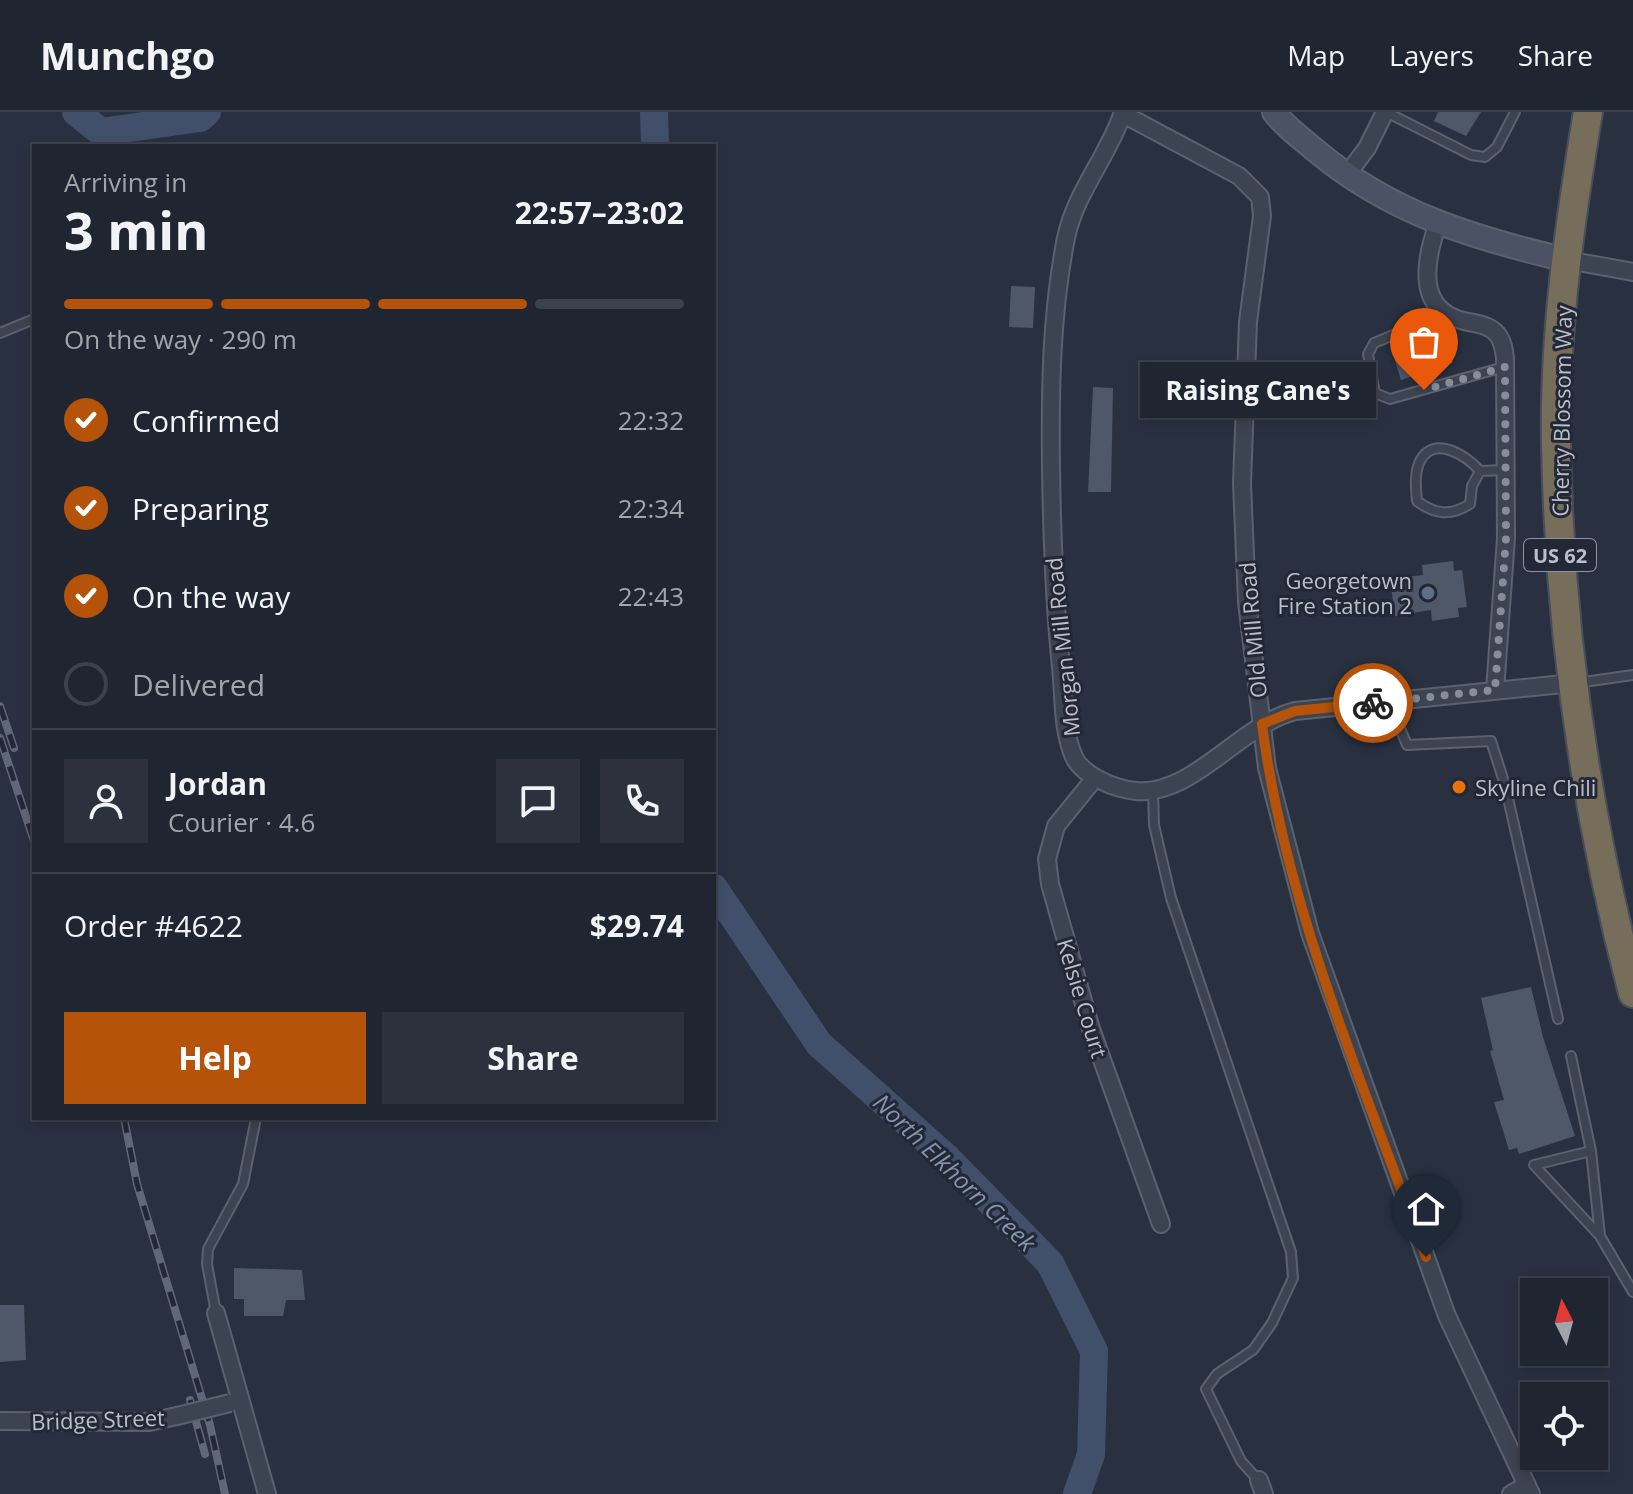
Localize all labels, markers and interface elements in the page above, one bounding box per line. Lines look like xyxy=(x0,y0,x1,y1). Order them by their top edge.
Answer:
text: Munchgo xyxy=(40,29,215,81)
text: Map xyxy=(1287,36,1345,74)
text: Layers xyxy=(1389,36,1474,74)
text: Share xyxy=(1518,36,1593,74)
text: Arriving in xyxy=(64,164,187,200)
text: 22:57–23:02 xyxy=(515,192,684,233)
text: 3 min xyxy=(64,194,208,265)
street label: Cherry Blossom Way xyxy=(1544,304,1578,517)
pin xyxy=(1390,308,1458,390)
icon: bag xyxy=(1402,320,1446,364)
text: On the way · 290 m xyxy=(64,321,297,357)
callout: Raising Cane's xyxy=(1140,362,1376,418)
text: Raising Cane's xyxy=(1166,372,1350,408)
icon: check xyxy=(64,398,108,442)
text: Confirmed xyxy=(132,400,280,441)
text: 22:32 xyxy=(618,402,684,438)
icon: check xyxy=(64,486,108,530)
text: Preparing xyxy=(132,488,269,529)
text: 22:34 xyxy=(618,490,684,526)
road number: US 62 xyxy=(1524,539,1596,571)
street label: Morgan Mill Road xyxy=(1038,556,1086,738)
street label: Old Mill Road xyxy=(1231,561,1273,699)
place label: Georgetown Fire Station 2 xyxy=(1277,565,1412,620)
icon: check xyxy=(64,574,108,618)
text: On the way xyxy=(132,576,290,617)
text: 22:43 xyxy=(618,578,684,614)
marker: Georgetown Fire Station 2 xyxy=(1419,584,1437,602)
courier xyxy=(1333,663,1413,743)
text: Delivered xyxy=(132,664,265,705)
icon: bike xyxy=(1351,681,1395,725)
button: person xyxy=(64,759,148,843)
button: chat xyxy=(496,759,580,843)
button: phone xyxy=(600,759,684,843)
text: Jordan xyxy=(168,763,267,804)
place label: Skyline Chili xyxy=(1475,772,1596,802)
marker: Skyline Chili xyxy=(1450,778,1468,796)
text: Courier · 4.6 xyxy=(168,804,315,840)
text: Order #4622 xyxy=(64,905,243,946)
text: $29.74 xyxy=(590,905,684,946)
street label: Kelsie Court xyxy=(1051,935,1115,1061)
button: Help xyxy=(64,1012,366,1104)
button: Share xyxy=(382,1012,684,1104)
water label: North Elkhorn Creek xyxy=(867,1086,1044,1259)
pin xyxy=(1392,1175,1460,1257)
icon: home xyxy=(1404,1187,1448,1231)
north arrow xyxy=(1520,1278,1608,1366)
map controls xyxy=(1520,1278,1608,1470)
button: locate xyxy=(1520,1382,1608,1470)
street label: Bridge Street xyxy=(31,1402,165,1436)

